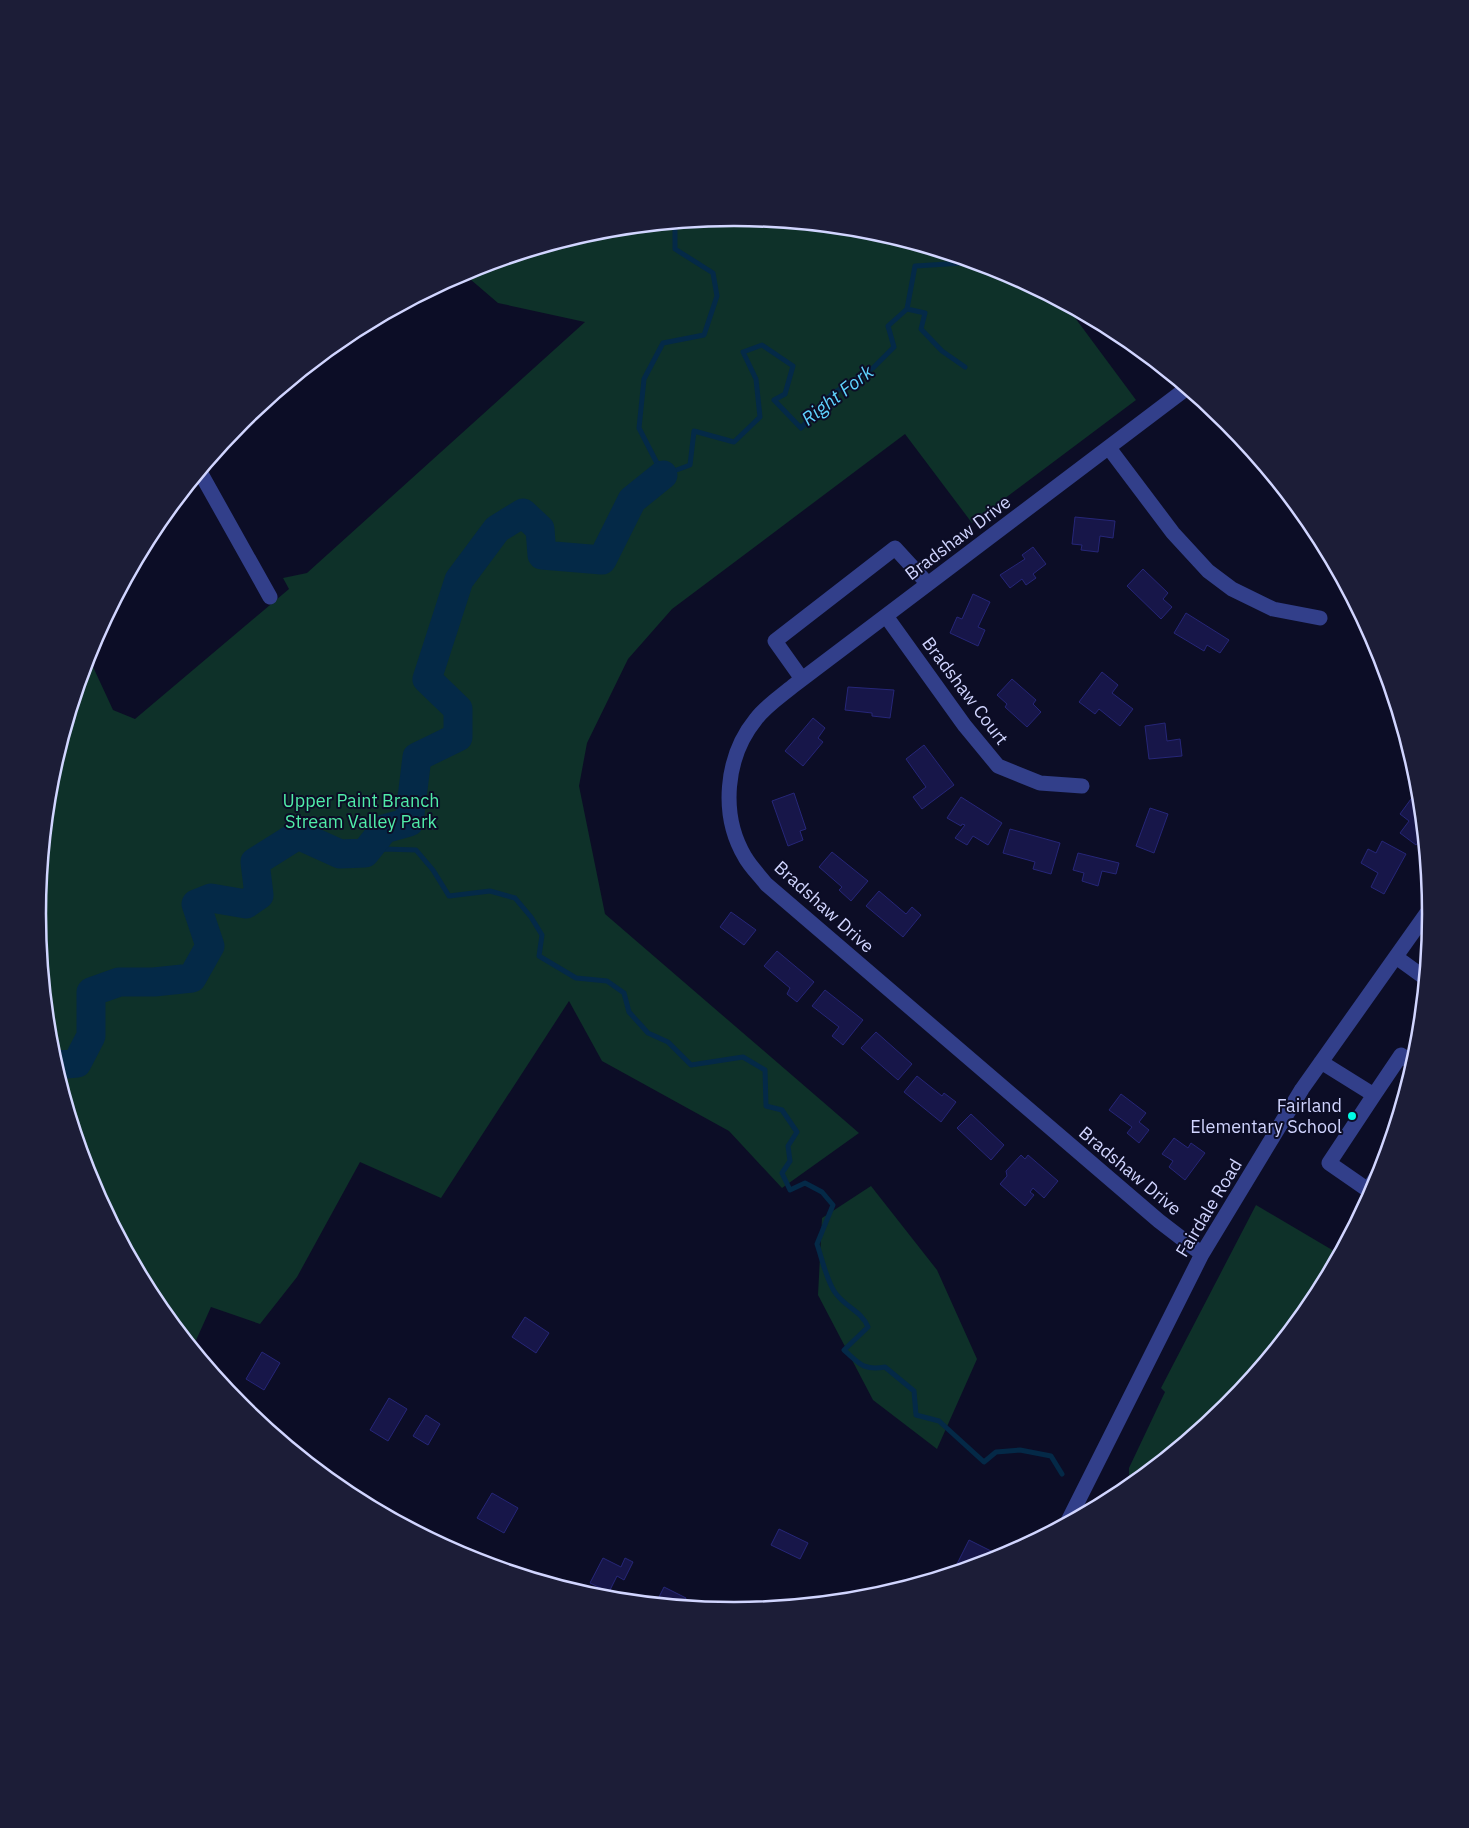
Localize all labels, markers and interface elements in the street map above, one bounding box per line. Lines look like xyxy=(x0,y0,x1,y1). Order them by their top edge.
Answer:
water label: Right Fork xyxy=(796,359,879,431)
street label: Bradshaw Drive xyxy=(900,490,1015,585)
street label: Bradshaw Court xyxy=(917,632,1014,749)
park label: Upper Paint Branch Stream Valley Park xyxy=(283,789,439,833)
street label: Bradshaw Drive xyxy=(770,856,879,958)
place label: Fairland Elementary School xyxy=(1190,1094,1342,1138)
marker: Fairland Elementary School xyxy=(1346,1110,1358,1122)
street label: Bradshaw Drive xyxy=(1074,1121,1186,1220)
street label: Fairdale Road xyxy=(1170,1154,1247,1261)

